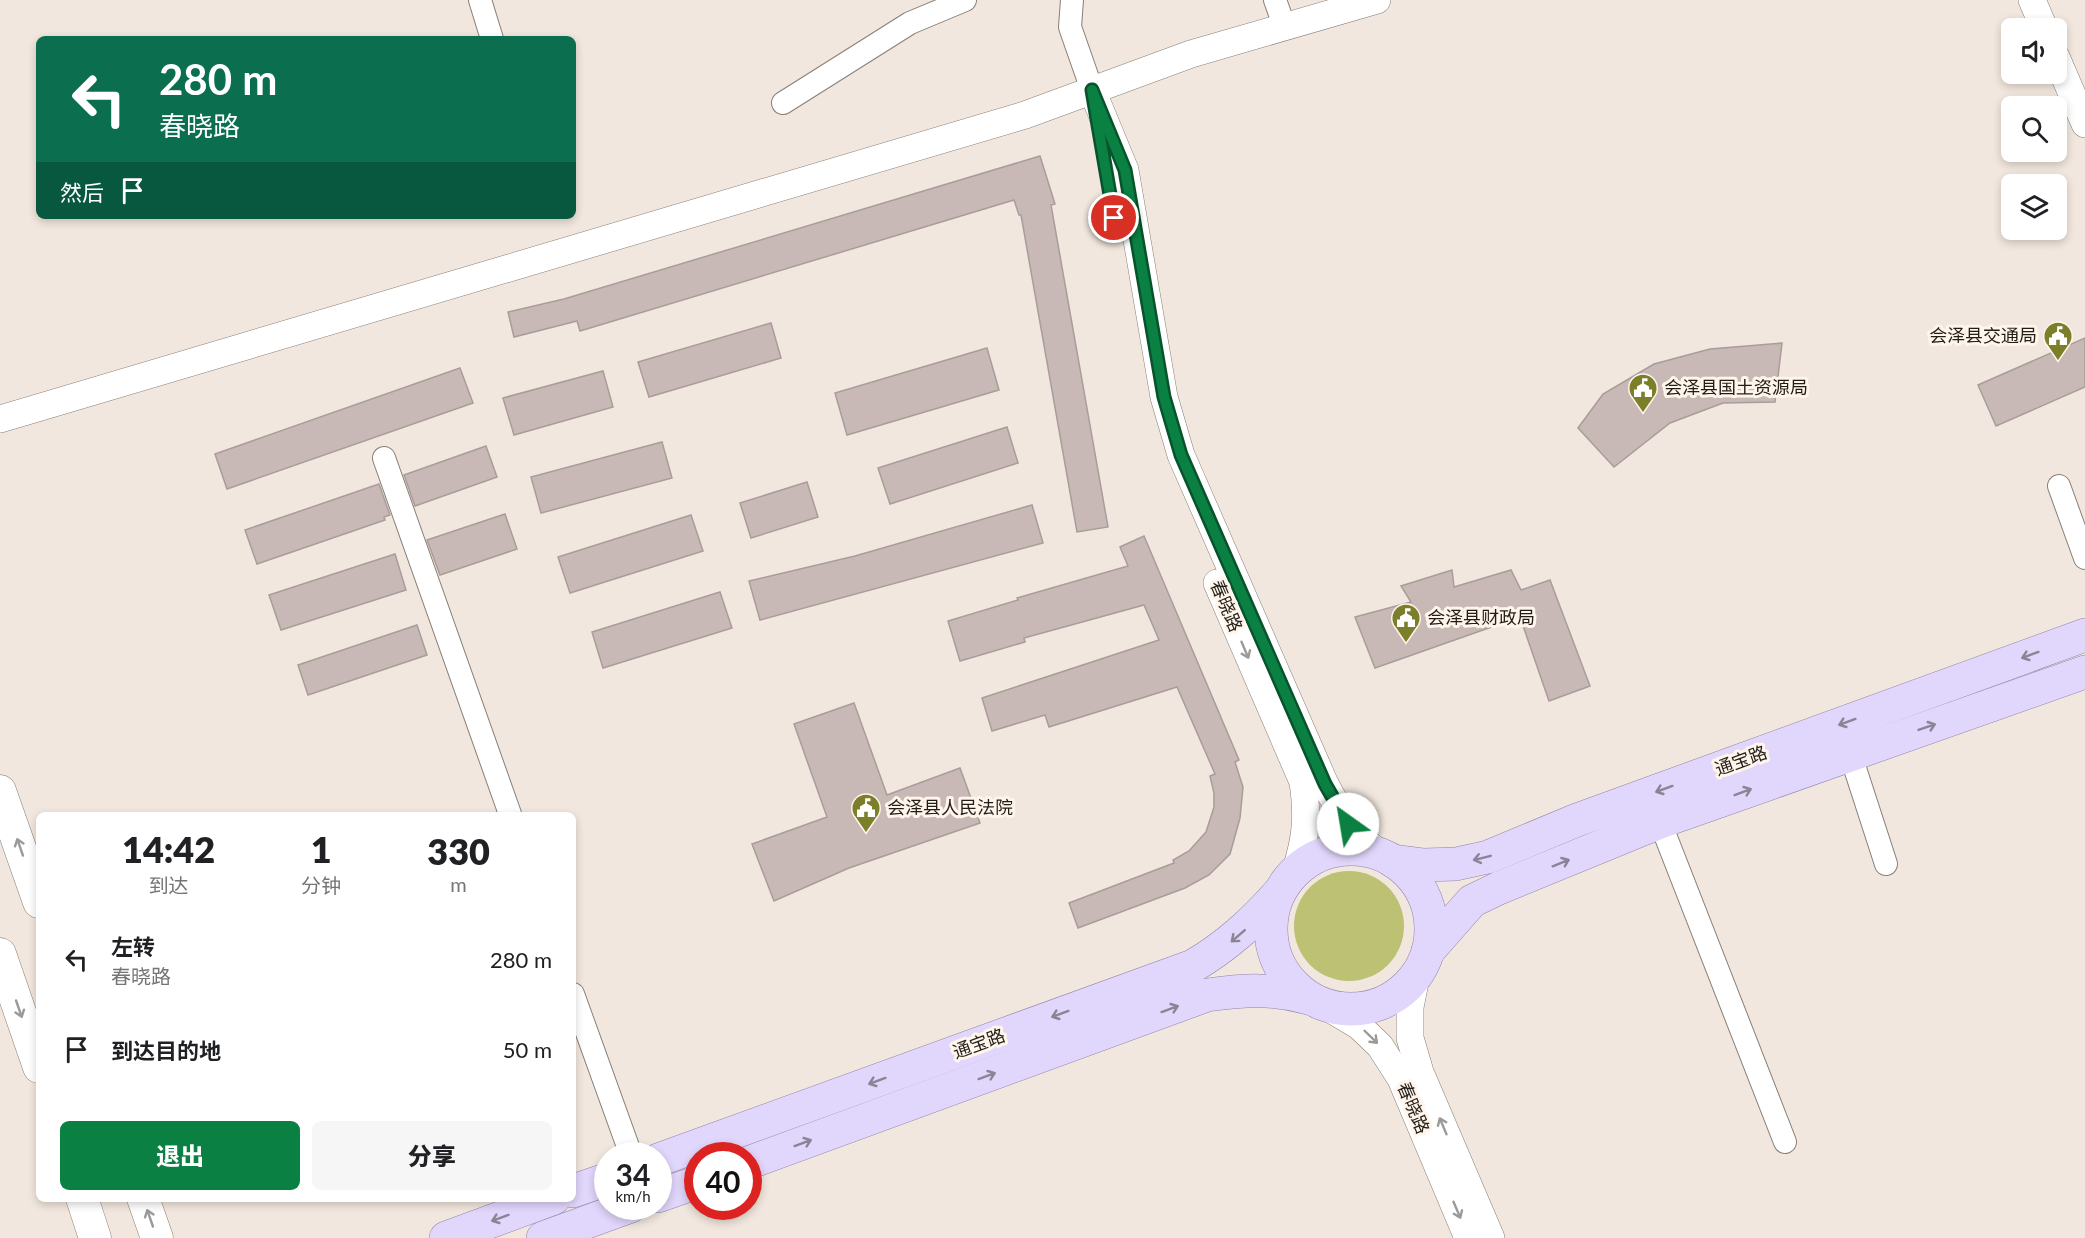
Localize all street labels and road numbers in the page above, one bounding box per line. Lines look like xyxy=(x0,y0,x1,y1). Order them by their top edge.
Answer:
street label: 春晓路 xyxy=(1206,576,1248,635)
street label: 通宝路 xyxy=(1712,740,1770,780)
street label: 通宝路 xyxy=(950,1023,1008,1063)
street label: 春晓路 xyxy=(1393,1078,1435,1137)

